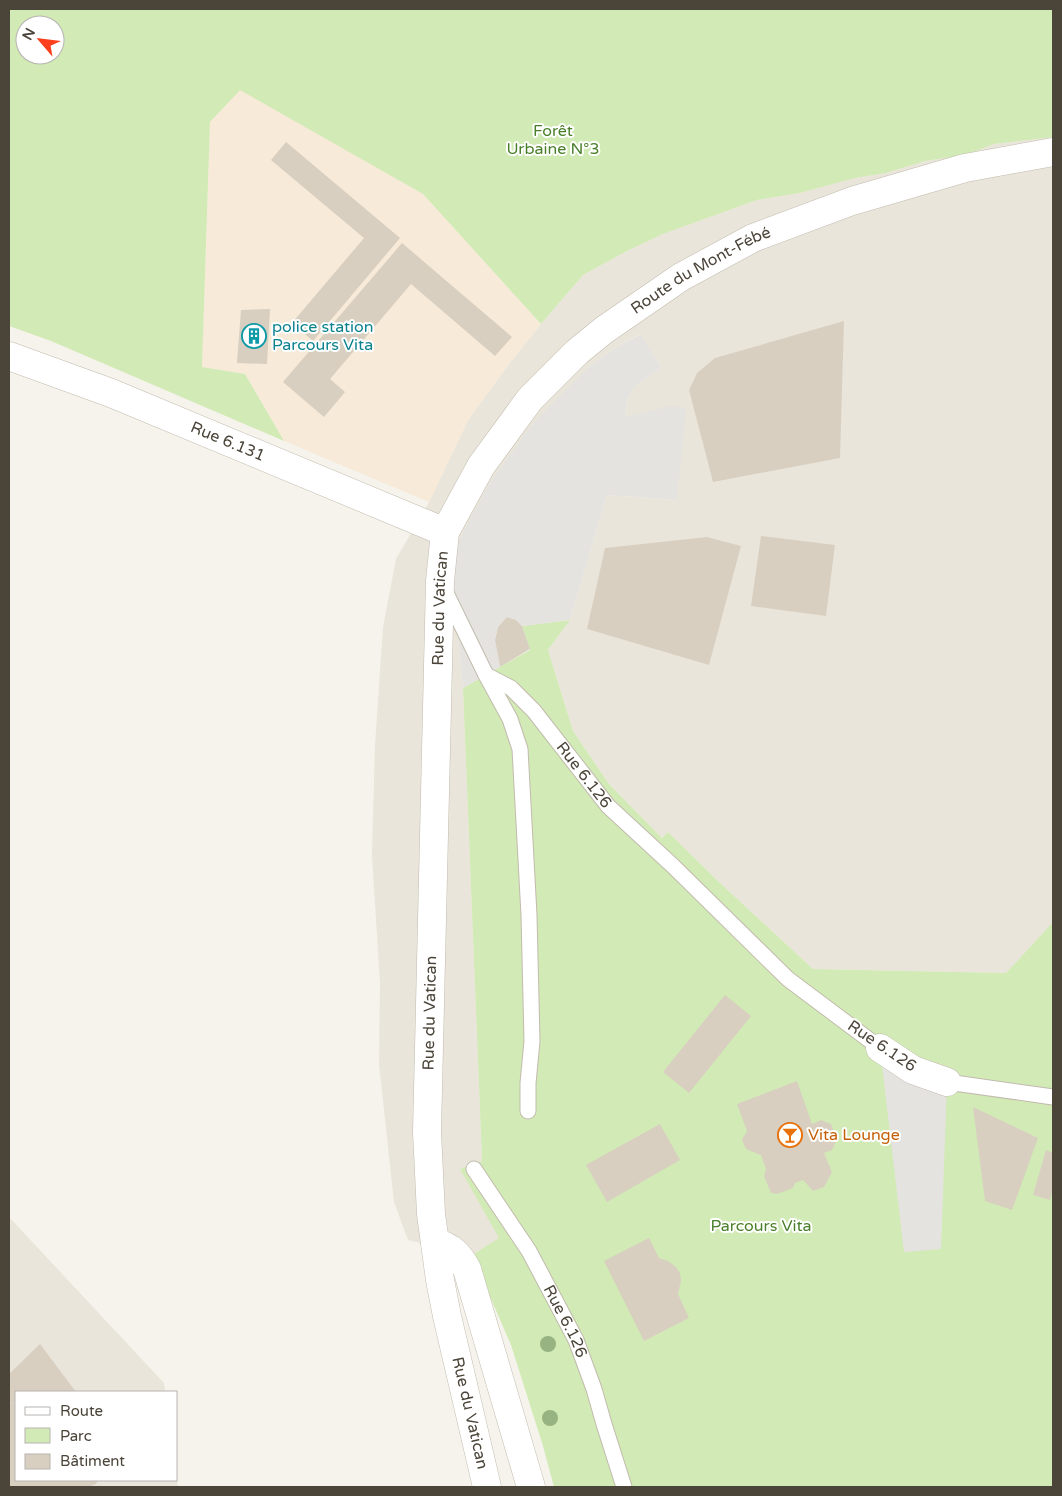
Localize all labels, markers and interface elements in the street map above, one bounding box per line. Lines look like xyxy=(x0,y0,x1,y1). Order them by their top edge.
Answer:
north arrow xyxy=(15,15,65,65)
text: N xyxy=(19,25,39,43)
park label: Forêt Urbaine N°3 xyxy=(507,121,599,159)
street label: Route du Mont-Fébé xyxy=(627,222,773,319)
place label: police station Parcours Vita xyxy=(272,317,374,355)
building icon: police station Parcours Vita xyxy=(241,323,267,349)
street label: Rue 6.131 xyxy=(188,417,268,466)
street label: Rue du Vatican xyxy=(428,550,453,666)
street label: Rue 6.126 xyxy=(552,738,616,812)
street label: Rue du Vatican xyxy=(418,955,441,1071)
street label: Rue 6.126 xyxy=(844,1016,920,1076)
bar icon: Vita Lounge xyxy=(777,1122,803,1148)
place label: Vita Lounge xyxy=(808,1125,900,1145)
park label: Parcours Vita xyxy=(710,1216,812,1236)
street label: Rue 6.126 xyxy=(539,1282,592,1360)
street label: Rue du Vatican xyxy=(447,1355,493,1471)
legend xyxy=(15,1391,178,1481)
text: Route xyxy=(60,1402,103,1420)
text: Parc xyxy=(60,1427,92,1445)
text: Bâtiment xyxy=(60,1452,125,1470)

